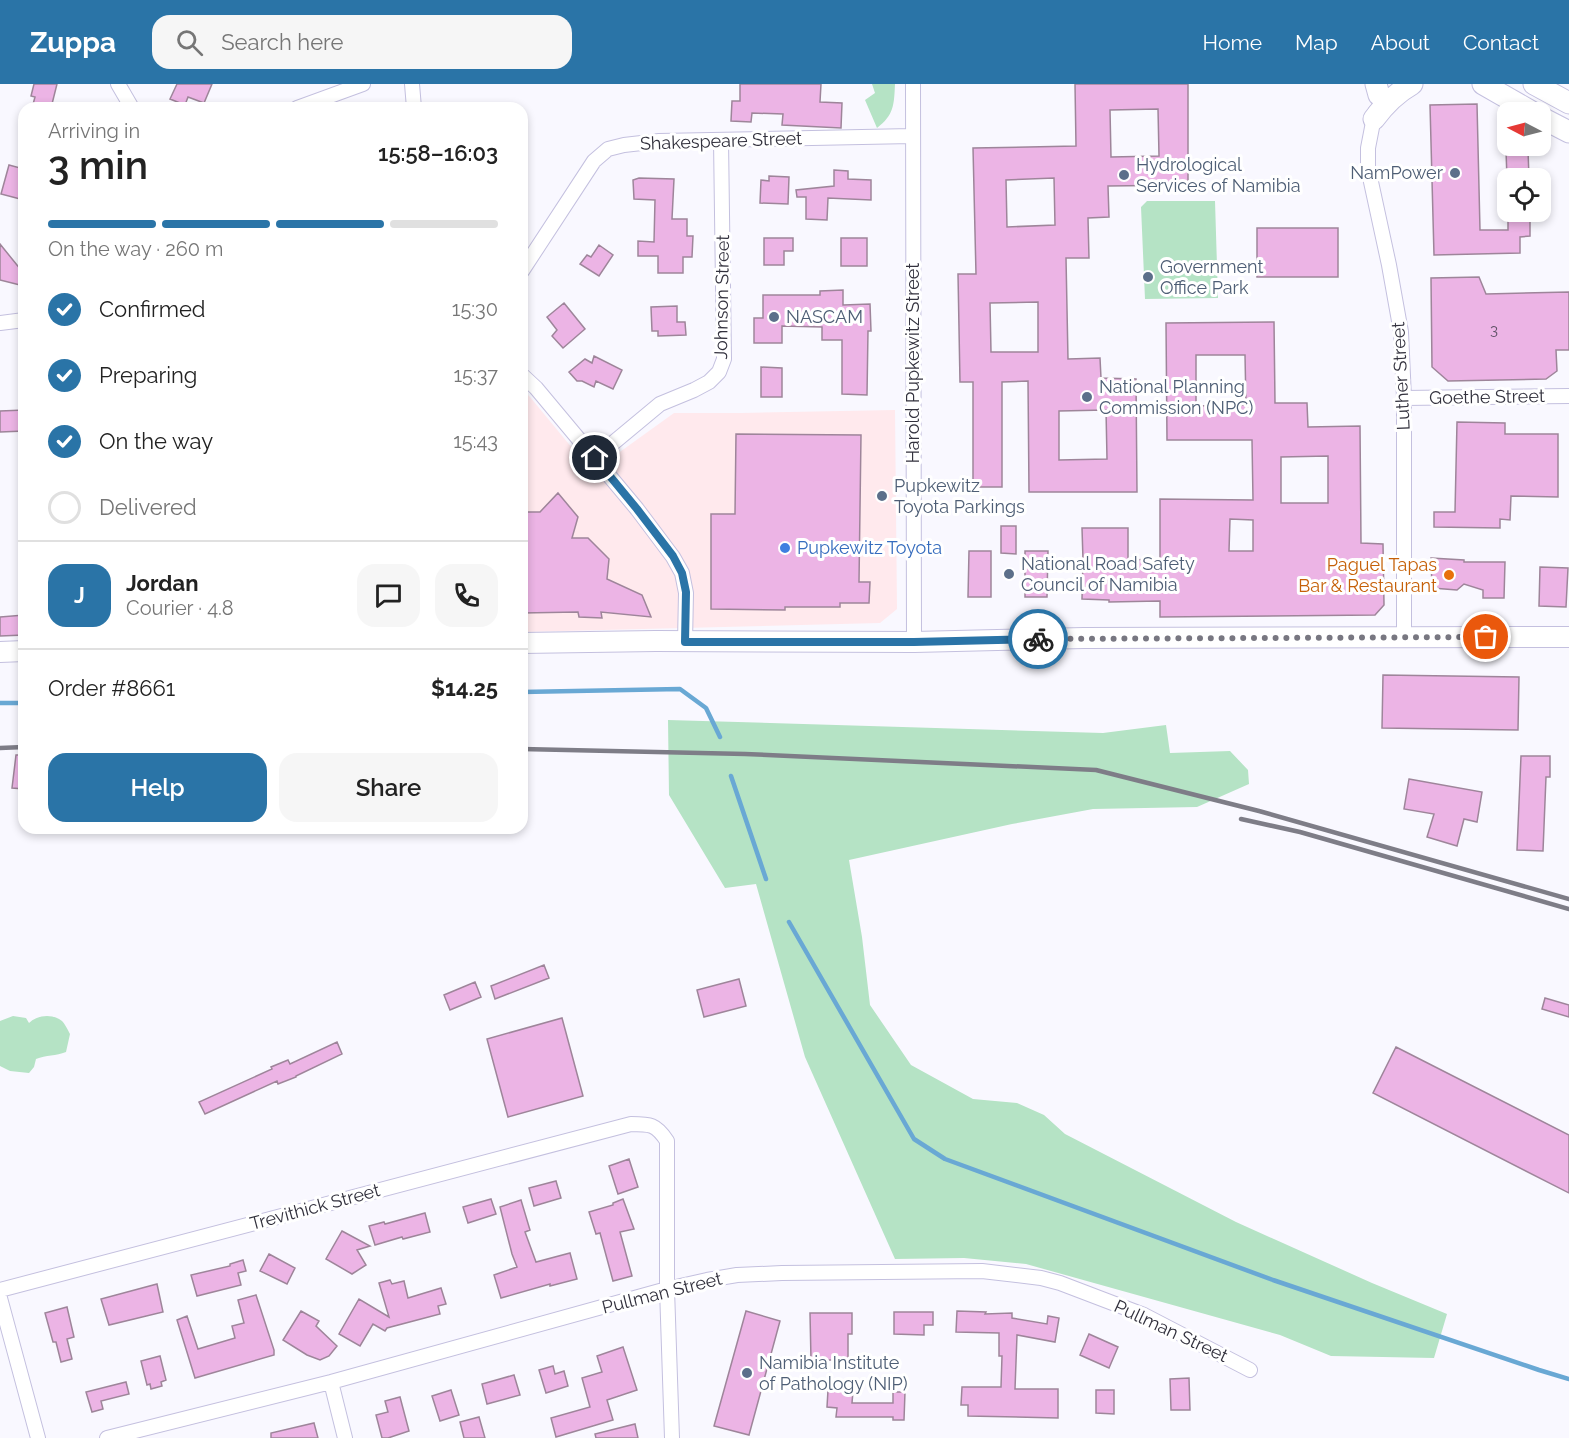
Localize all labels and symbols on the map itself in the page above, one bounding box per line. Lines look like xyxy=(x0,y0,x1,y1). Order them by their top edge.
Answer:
north arrow xyxy=(1497,102,1551,156)
street label: Shakespeare Street xyxy=(640,127,802,154)
place label: Hydrological Services of Namibia xyxy=(1136,154,1301,196)
place label: NamPower xyxy=(1350,162,1444,183)
marker: NamPower xyxy=(1448,166,1462,180)
marker: Hydrological Services of Namibia xyxy=(1117,168,1131,182)
street label: Johnson Street xyxy=(710,235,733,359)
place label: Government Office Park xyxy=(1160,256,1263,298)
street label: Harold Pupkewitz Street xyxy=(902,263,923,463)
marker: Government Office Park xyxy=(1141,270,1155,284)
place label: NASCAM xyxy=(786,306,863,327)
marker: NASCAM xyxy=(767,310,781,324)
street label: Luther Street xyxy=(1387,321,1414,431)
house number: 3 xyxy=(1490,321,1498,339)
place label: National Planning Commission (NPC) xyxy=(1099,376,1253,418)
street label: Goethe Street xyxy=(1429,385,1545,408)
marker: National Planning Commission (NPC) xyxy=(1080,390,1094,404)
pin xyxy=(569,432,620,483)
place label: Pupkewitz Toyota Parkings xyxy=(894,475,1025,517)
marker: Pupkewitz Toyota Parkings xyxy=(875,489,889,503)
place label: Pupkewitz Toyota xyxy=(797,537,942,558)
marker: Pupkewitz Toyota xyxy=(778,541,792,555)
place label: National Road Safety Council of Namibia xyxy=(1021,553,1195,595)
place label: Paguel Tapas Bar & Restaurant xyxy=(1298,554,1437,596)
marker: National Road Safety Council of Namibia xyxy=(1002,567,1016,581)
marker: Paguel Tapas Bar & Restaurant xyxy=(1442,568,1456,582)
courier xyxy=(1008,609,1068,669)
pin xyxy=(1460,611,1511,662)
street label: Trevithick Street xyxy=(248,1179,382,1234)
street label: Pullman Street xyxy=(600,1267,724,1318)
street label: Pullman Street xyxy=(1111,1295,1231,1366)
place label: Namibia Institute of Pathology (NIP) xyxy=(759,1352,908,1394)
marker: Namibia Institute of Pathology (NIP) xyxy=(740,1366,754,1380)

